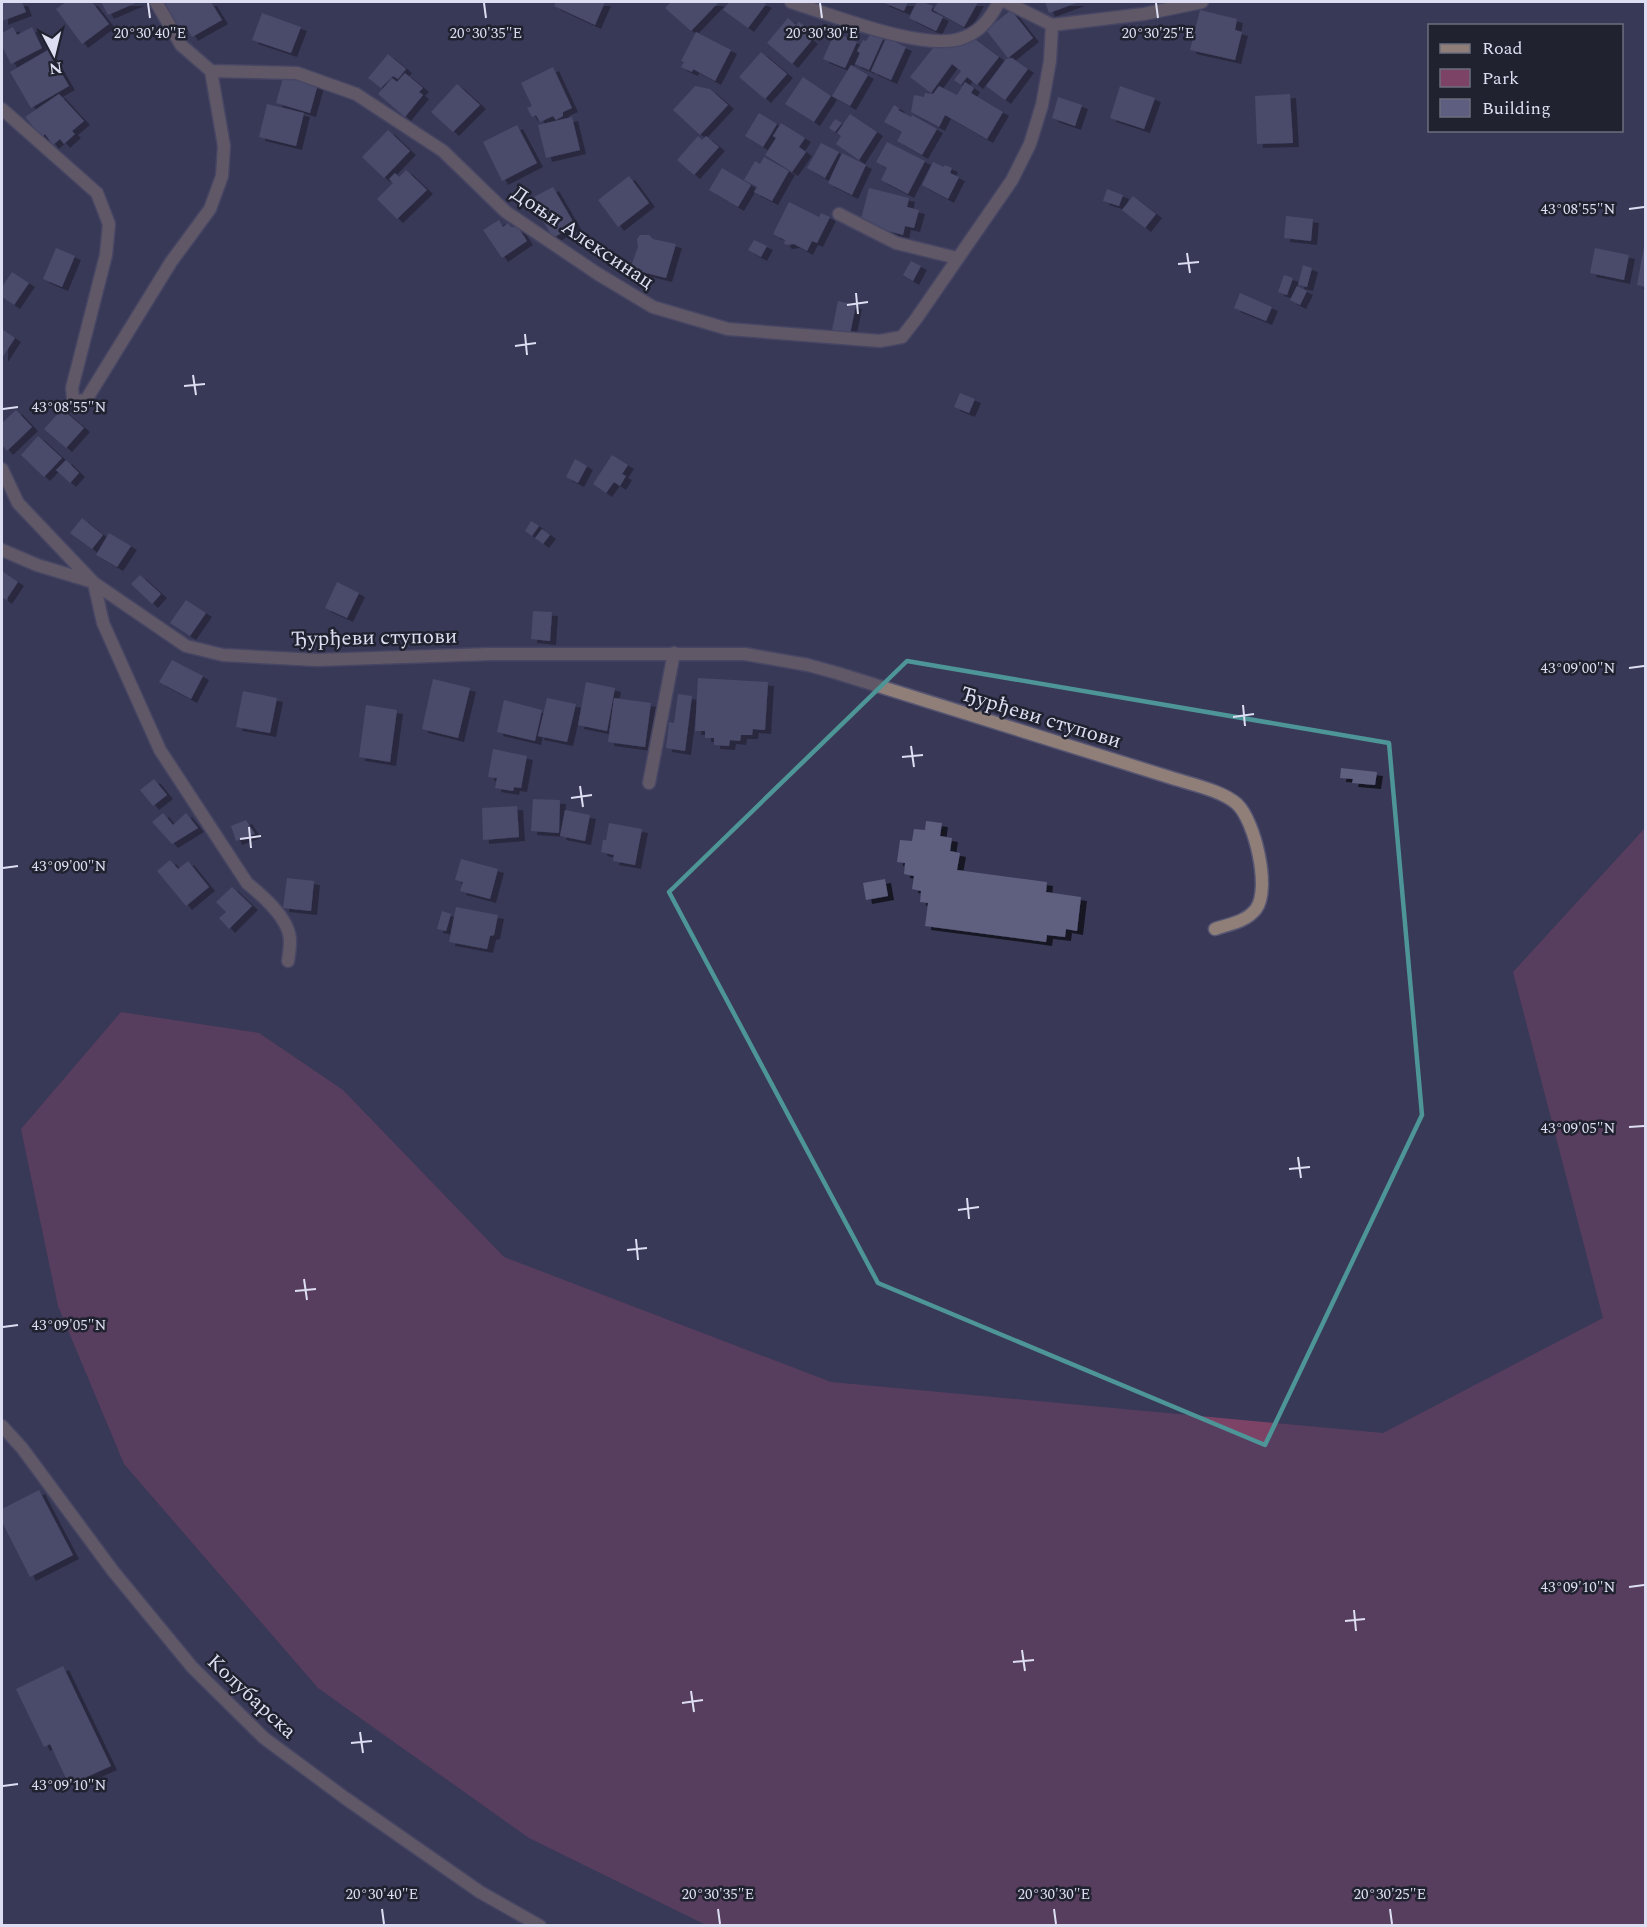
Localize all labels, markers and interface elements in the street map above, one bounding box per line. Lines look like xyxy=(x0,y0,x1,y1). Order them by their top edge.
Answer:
text: 20°30'40"E xyxy=(114,22,186,45)
text: 20°30'35"E xyxy=(450,22,522,45)
text: 20°30'30"E xyxy=(786,22,858,45)
text: 20°30'25"E xyxy=(1122,22,1194,45)
north arrow xyxy=(24,24,84,84)
legend xyxy=(1428,24,1623,132)
text: Road xyxy=(1482,35,1523,62)
text: N xyxy=(48,55,64,81)
text: Park xyxy=(1482,65,1519,92)
text: Building xyxy=(1482,95,1551,122)
street label: Доњи Алексинац xyxy=(504,178,660,298)
text: 43°08'55"N xyxy=(1541,198,1616,221)
text: 43°08'55"N xyxy=(32,396,107,419)
street label: Ђурђеви ступови xyxy=(291,621,457,655)
text: 43°09'00"N xyxy=(1541,657,1616,680)
street label: Ђурђеви ступови xyxy=(956,678,1125,758)
text: 43°09'00"N xyxy=(32,855,107,878)
text: 43°09'05"N xyxy=(1541,1117,1616,1140)
text: 43°09'05"N xyxy=(32,1314,107,1337)
text: 43°09'10"N xyxy=(1541,1576,1616,1599)
street label: Колубарска xyxy=(199,1647,304,1747)
text: 43°09'10"N xyxy=(32,1774,107,1797)
text: 20°30'40"E xyxy=(346,1883,418,1906)
text: 20°30'35"E xyxy=(682,1883,754,1906)
text: 20°30'30"E xyxy=(1018,1883,1090,1906)
text: 20°30'25"E xyxy=(1354,1883,1426,1906)

